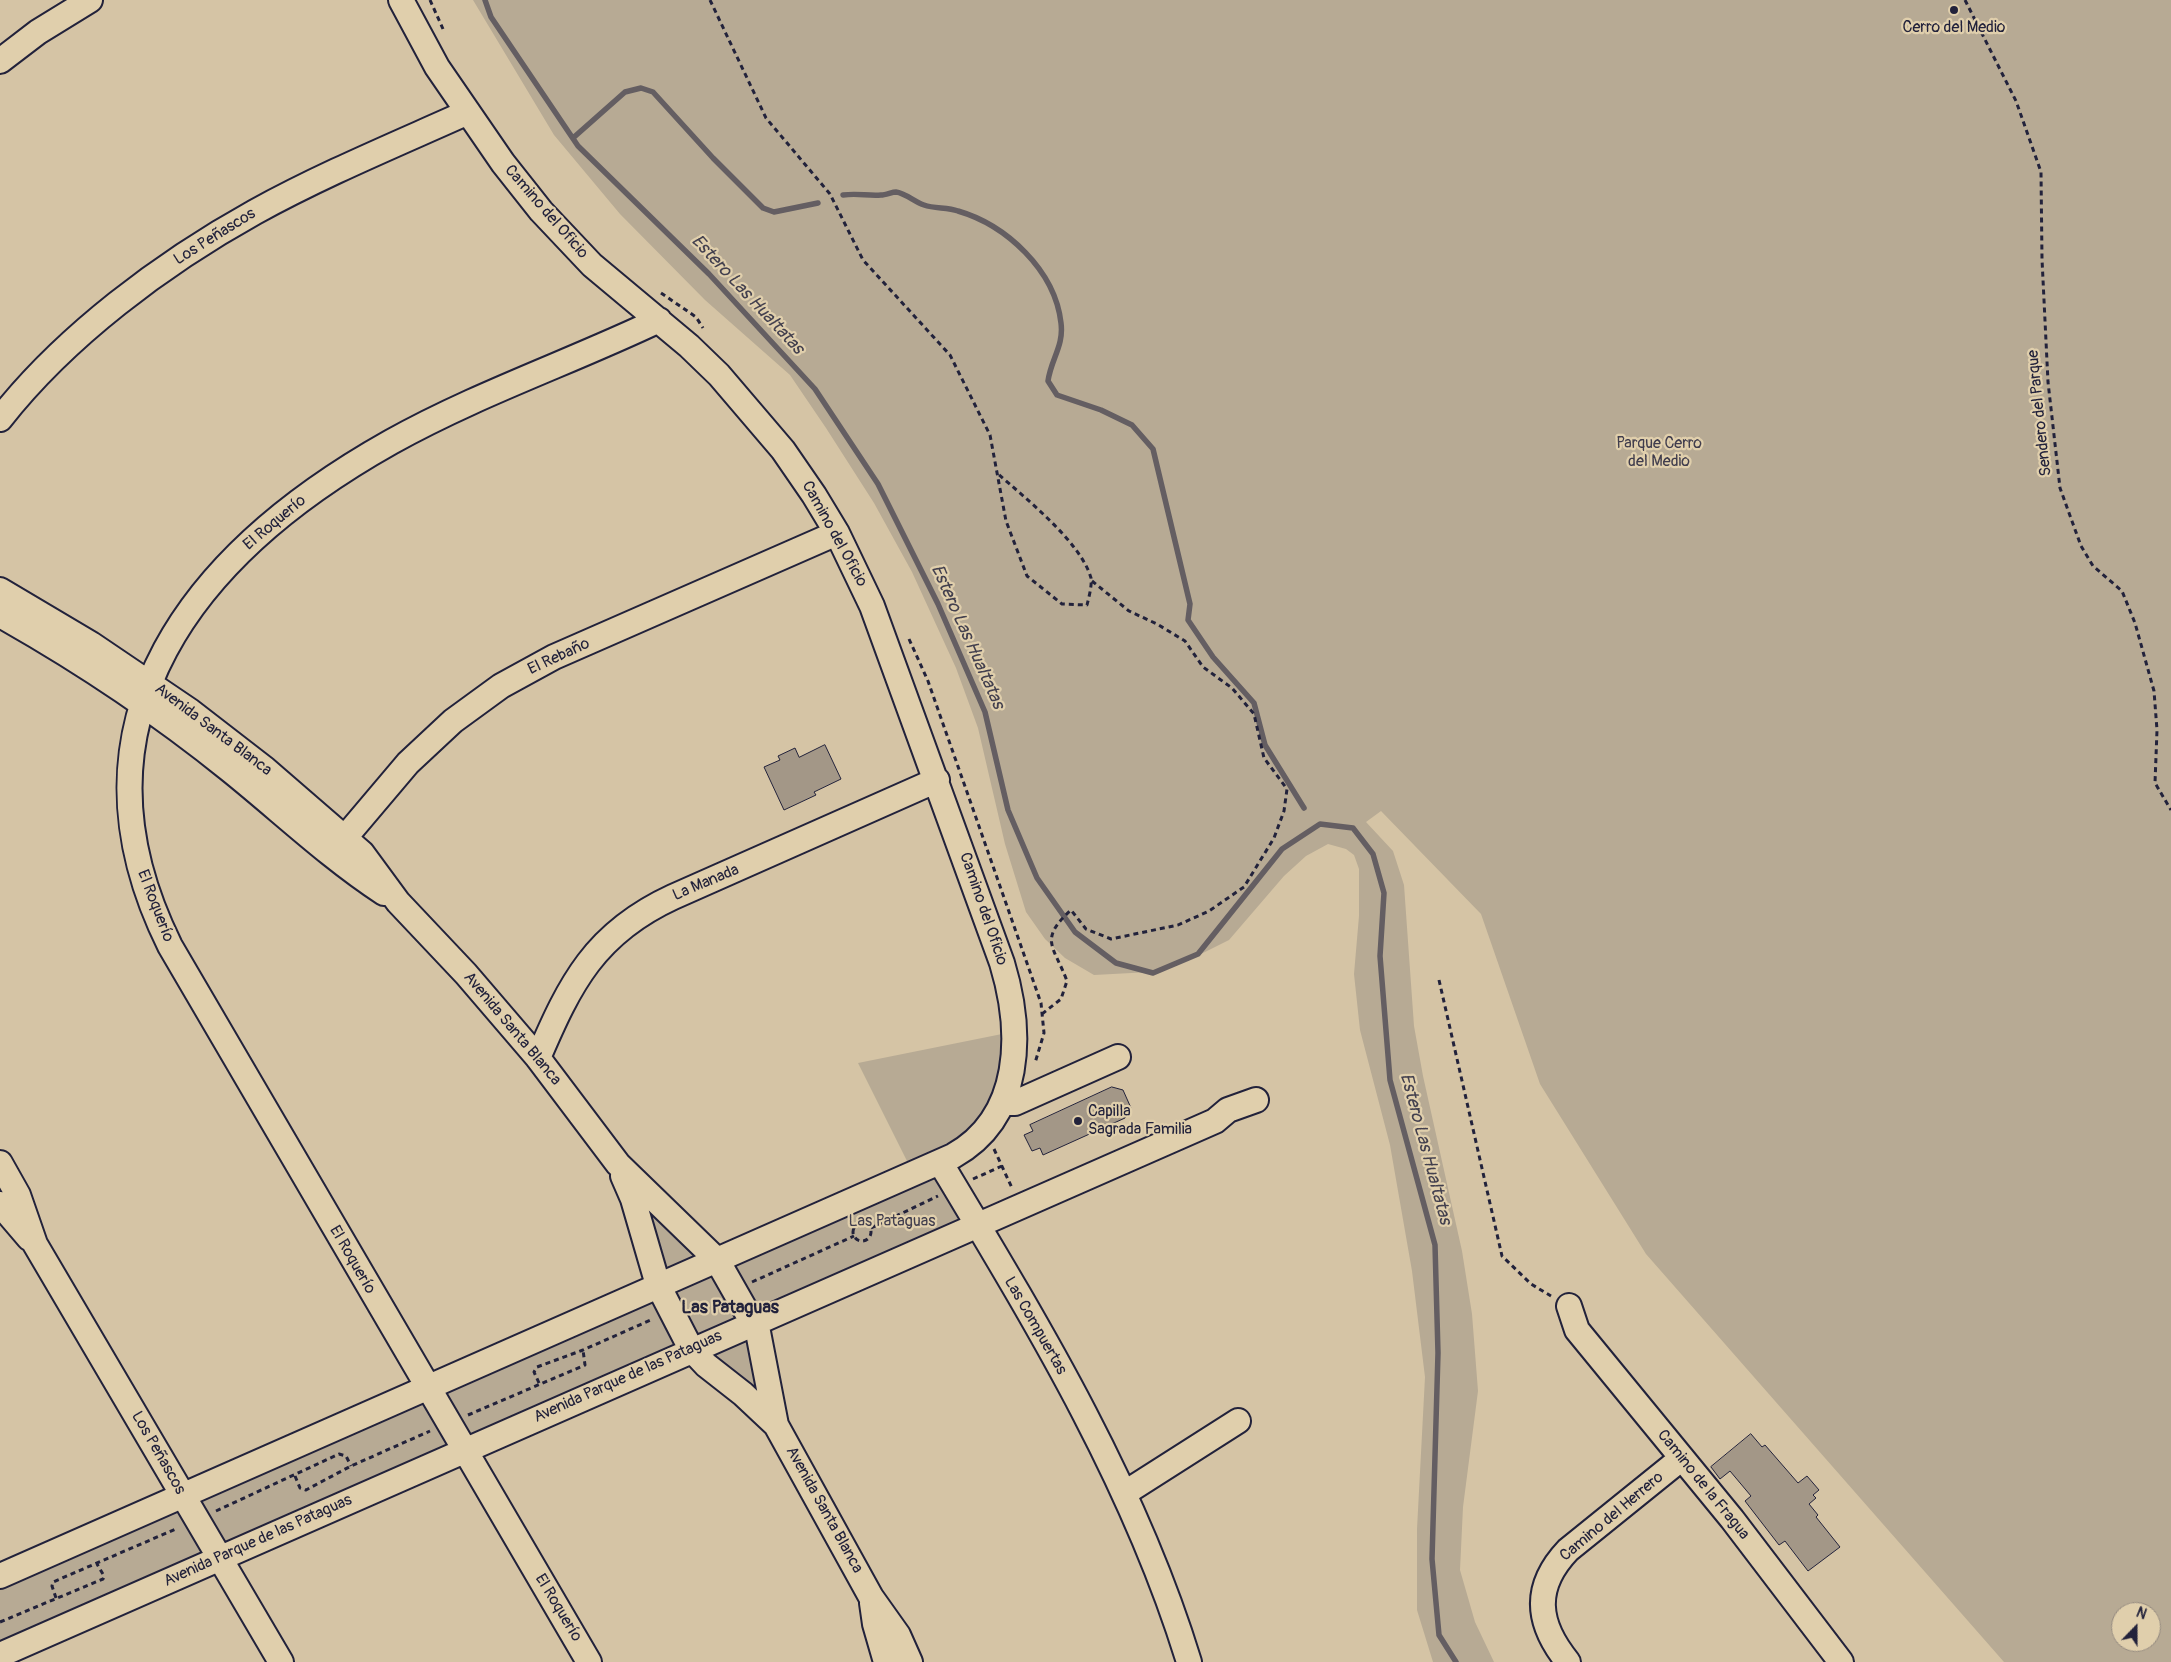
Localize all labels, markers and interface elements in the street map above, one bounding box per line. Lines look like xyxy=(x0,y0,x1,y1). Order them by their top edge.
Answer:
marker: Cerro del Medio xyxy=(1948,4,1960,16)
place label: Cerro del Medio xyxy=(1903,18,2005,38)
street label: Camino del Oficio xyxy=(500,161,592,263)
street label: Los Peñascos xyxy=(171,204,259,270)
water label: Estero Las Hualtatas xyxy=(686,231,808,359)
street label: Sendero del Parque xyxy=(2024,349,2056,477)
park label: Parque Cerro del Medio xyxy=(1616,434,1702,472)
street label: Camino del Oficio xyxy=(797,478,871,590)
street label: El Roquerío xyxy=(240,491,310,555)
water label: Estero Las Hualtatas xyxy=(926,562,1008,712)
street label: El Rebaño xyxy=(525,634,593,680)
street label: Avenida Santa Blanca xyxy=(151,680,275,780)
street label: Camino del Oficio xyxy=(955,850,1011,968)
street label: La Manada xyxy=(670,860,742,906)
street label: El Roquerío xyxy=(132,867,178,945)
street label: Avenida Santa Blanca xyxy=(459,969,565,1089)
water label: Estero Las Hualtatas xyxy=(1394,1071,1456,1227)
place label: Capilla Sagrada Familia xyxy=(1088,1102,1192,1140)
marker: Capilla Sagrada Familia xyxy=(1072,1115,1084,1127)
park label: Las Pataguas xyxy=(849,1212,935,1232)
street label: El Roquerío xyxy=(325,1222,379,1298)
street label: Las Compuertas xyxy=(999,1274,1071,1378)
district label: Las Pataguas xyxy=(681,1297,779,1319)
street label: Avenida Parque de las Pataguas xyxy=(531,1327,725,1427)
street label: Los Peñascos xyxy=(127,1408,189,1498)
street label: Camino de la Fragua xyxy=(1653,1426,1753,1544)
street label: Avenida Santa Blanca xyxy=(781,1443,867,1577)
street label: Camino del Herrero xyxy=(1556,1468,1668,1566)
street label: Avenida Parque de las Pataguas xyxy=(161,1491,355,1591)
street label: El Roquerío xyxy=(530,1571,586,1645)
north arrow xyxy=(2111,1602,2161,1652)
text: N xyxy=(2134,1604,2149,1623)

